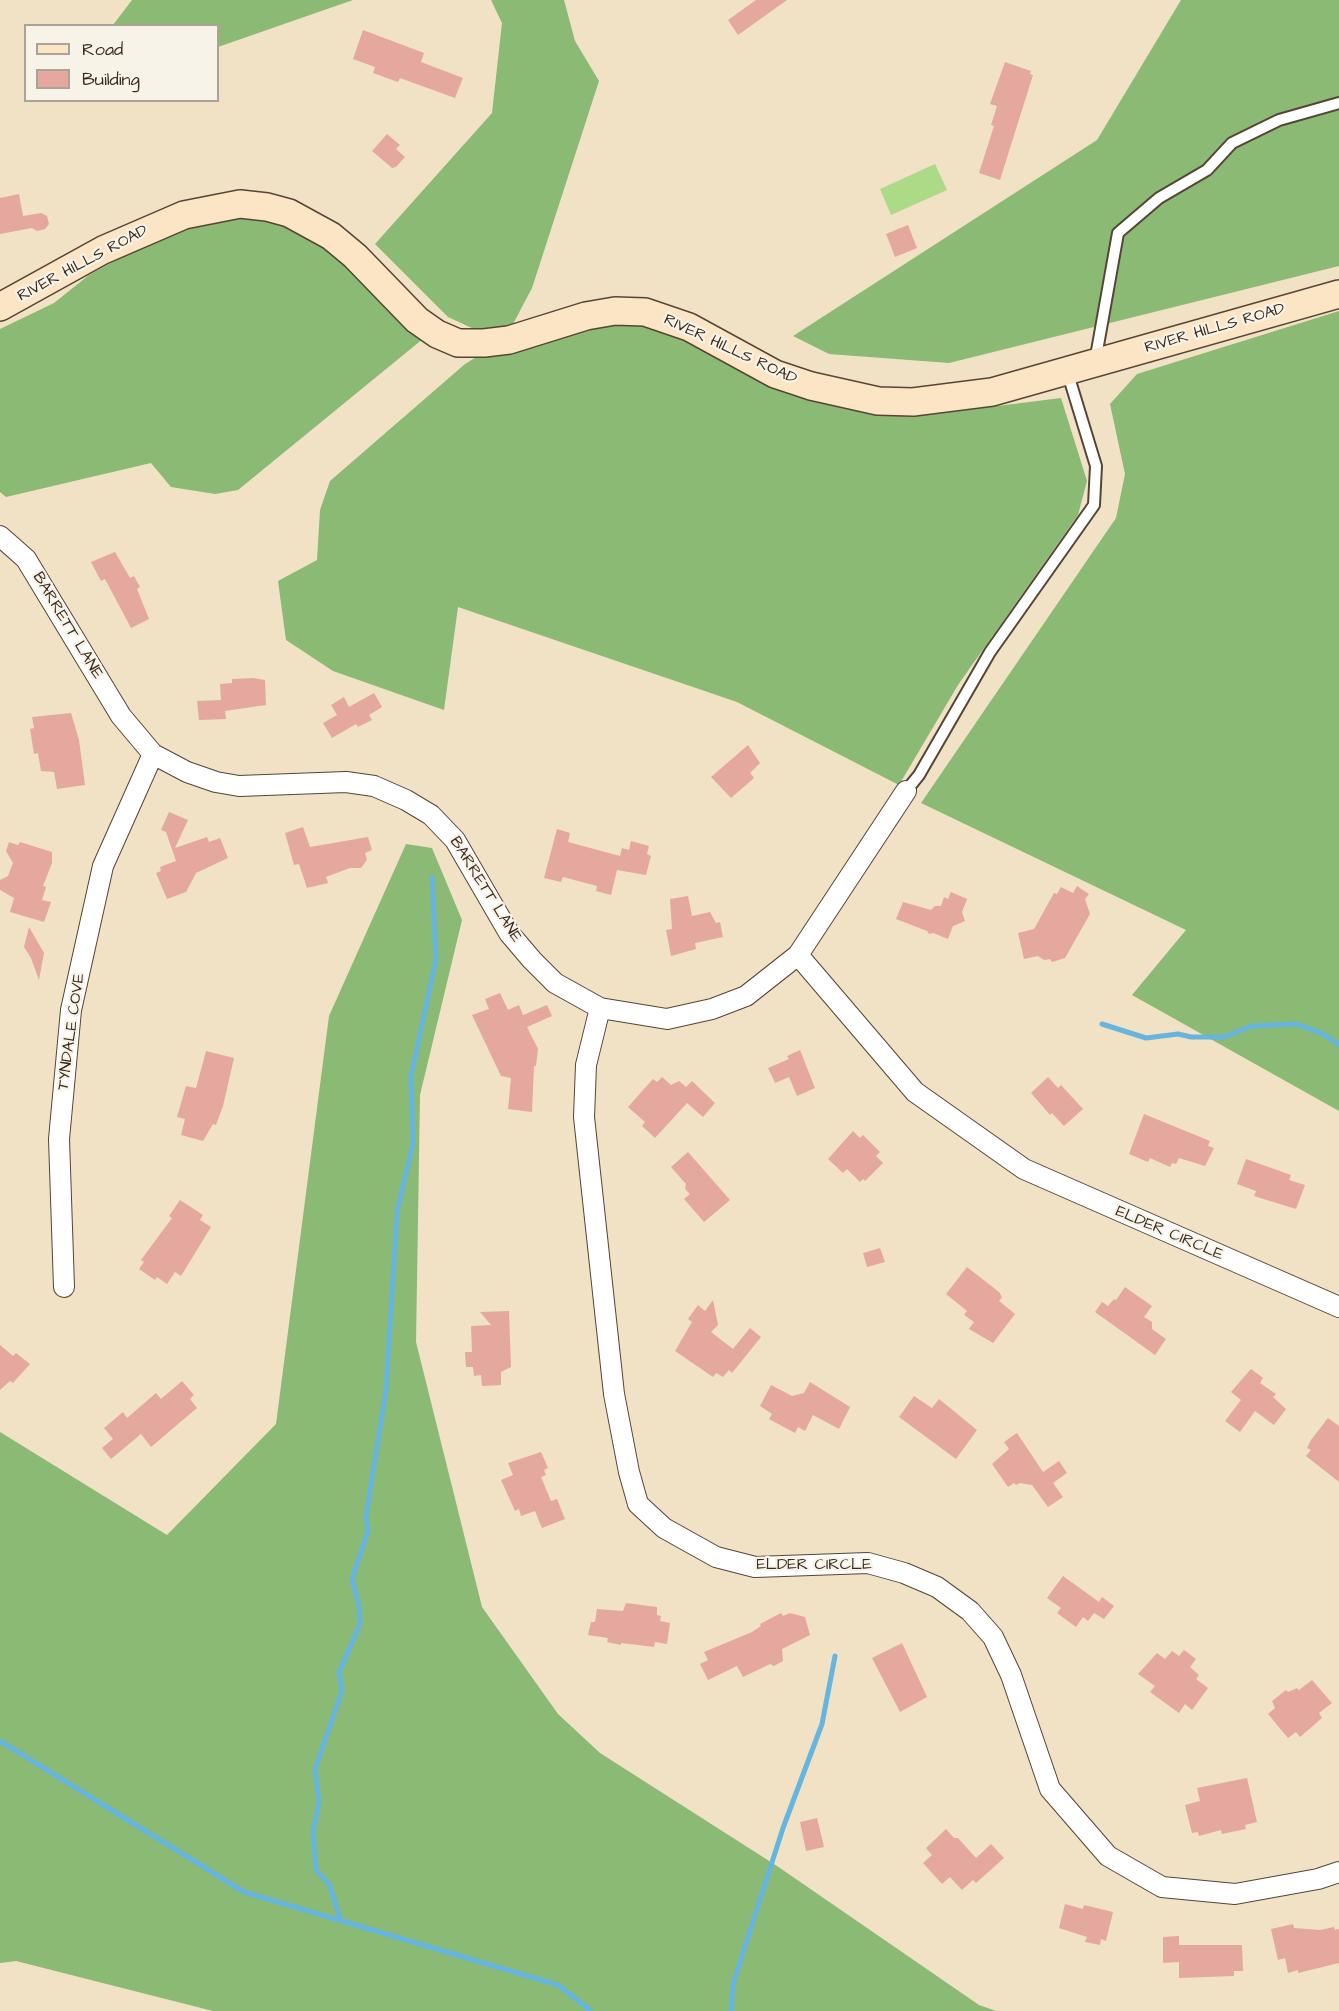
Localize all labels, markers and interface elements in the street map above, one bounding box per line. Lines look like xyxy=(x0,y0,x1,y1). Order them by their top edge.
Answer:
legend xyxy=(24,24,219,102)
text: Road xyxy=(82,37,123,62)
text: Building xyxy=(82,67,140,92)
street label: RIVER HILLS ROAD xyxy=(15,222,151,306)
street label: RIVER HILLS ROAD xyxy=(1143,300,1287,358)
street label: RIVER HILLS ROAD xyxy=(660,311,800,389)
street label: BARRETT LANE xyxy=(28,569,106,683)
street label: BARRETT LANE xyxy=(445,834,525,946)
street label: TYNDALE COVE xyxy=(54,972,90,1092)
street label: ELDER CIRCLE xyxy=(1112,1203,1226,1265)
street label: ELDER CIRCLE xyxy=(756,1556,872,1576)

